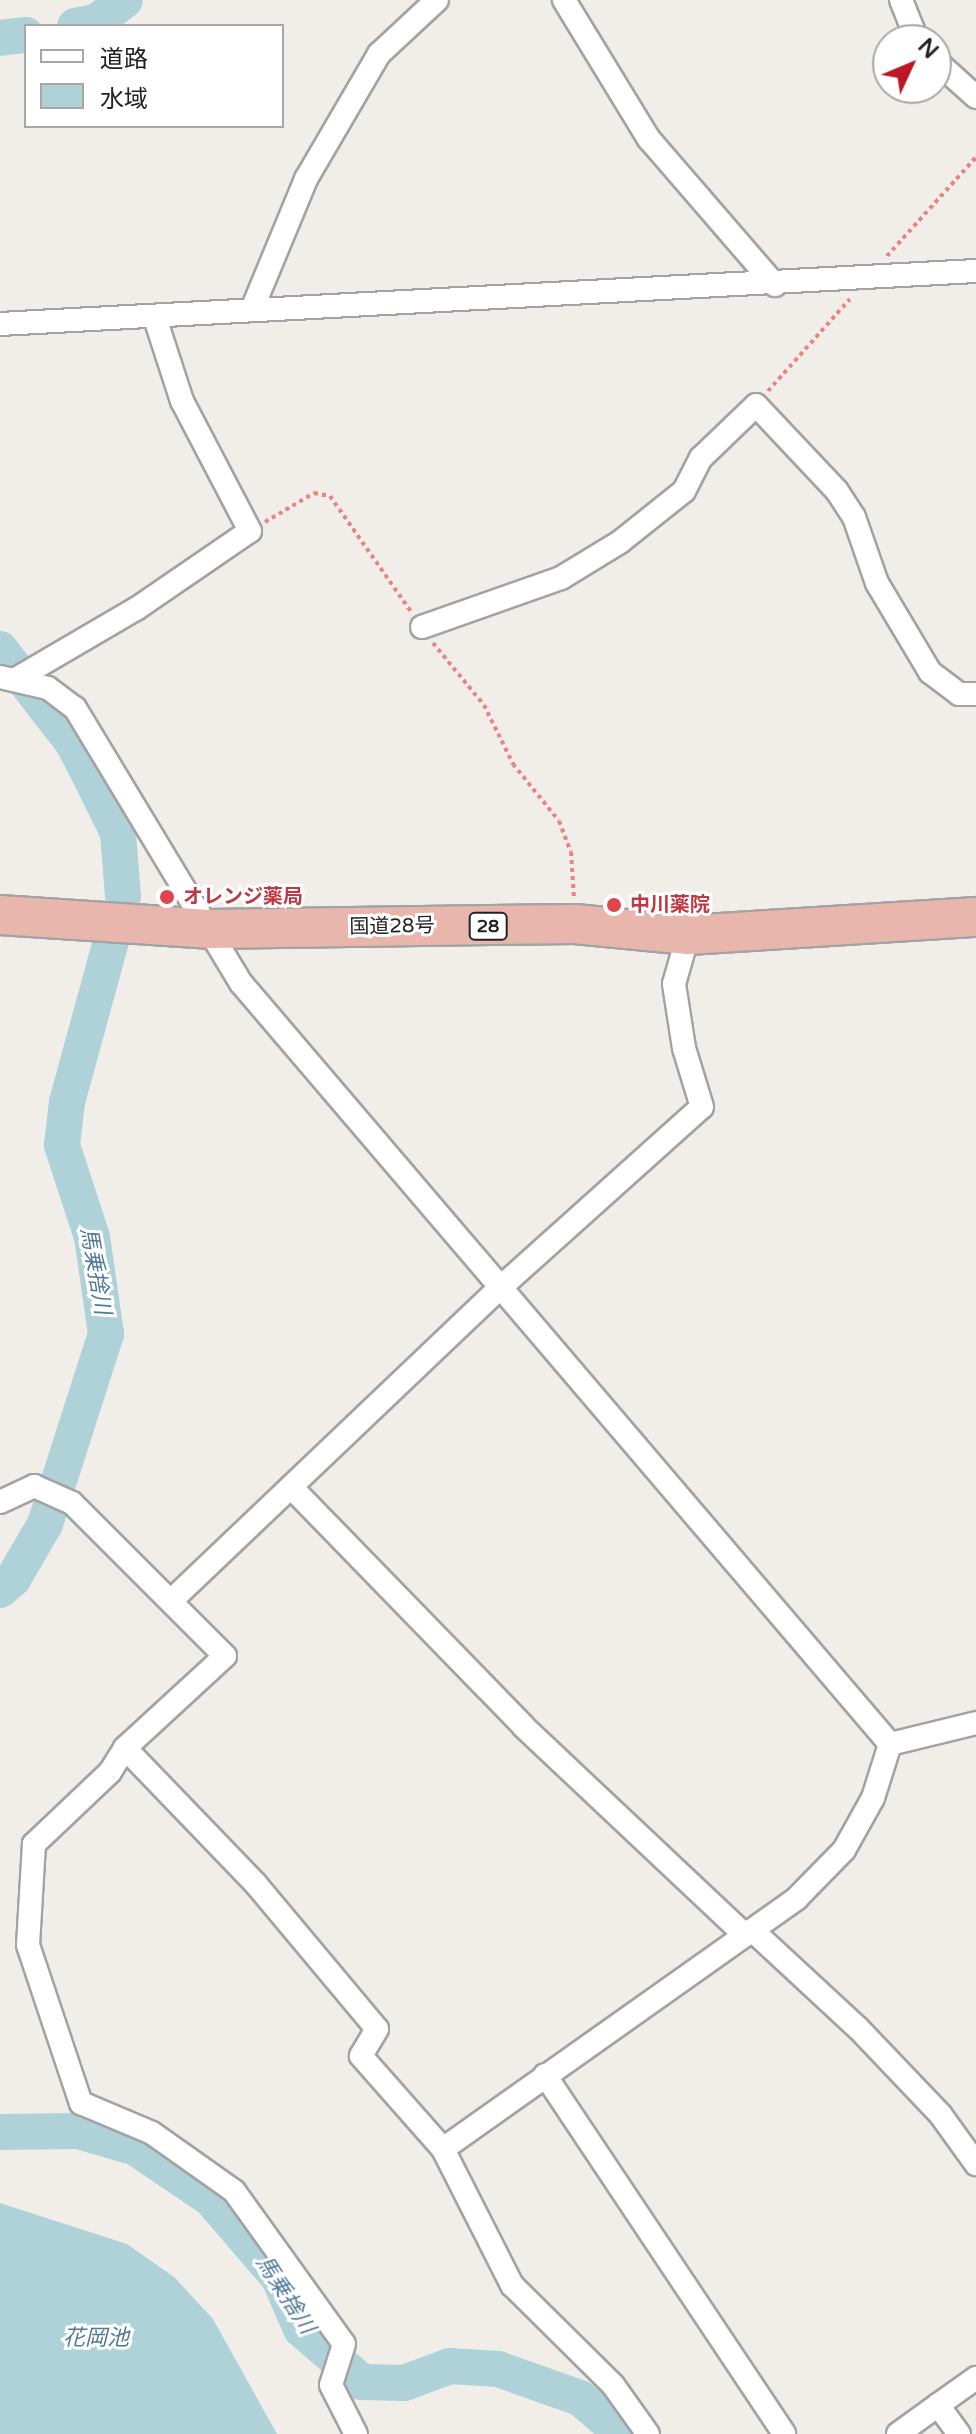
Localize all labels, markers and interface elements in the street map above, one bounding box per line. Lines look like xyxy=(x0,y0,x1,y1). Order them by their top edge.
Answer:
legend xyxy=(24,24,284,128)
north arrow xyxy=(872,24,952,104)
text: N xyxy=(912,33,943,64)
text: 道路 xyxy=(100,45,148,74)
text: 水域 xyxy=(100,85,148,114)
place label: オレンジ薬局 xyxy=(183,885,303,909)
marker: オレンジ薬局 xyxy=(158,888,176,906)
place label: 中川薬院 xyxy=(630,893,710,917)
marker: 中川薬院 xyxy=(605,896,623,914)
road number: 28 xyxy=(468,912,508,940)
street label: 国道28号 xyxy=(349,914,435,940)
water label: 馬乗捨川 xyxy=(74,1225,116,1317)
water label: 馬乗捨川 xyxy=(250,2251,320,2339)
water label: 花岡池 xyxy=(63,2326,129,2352)

